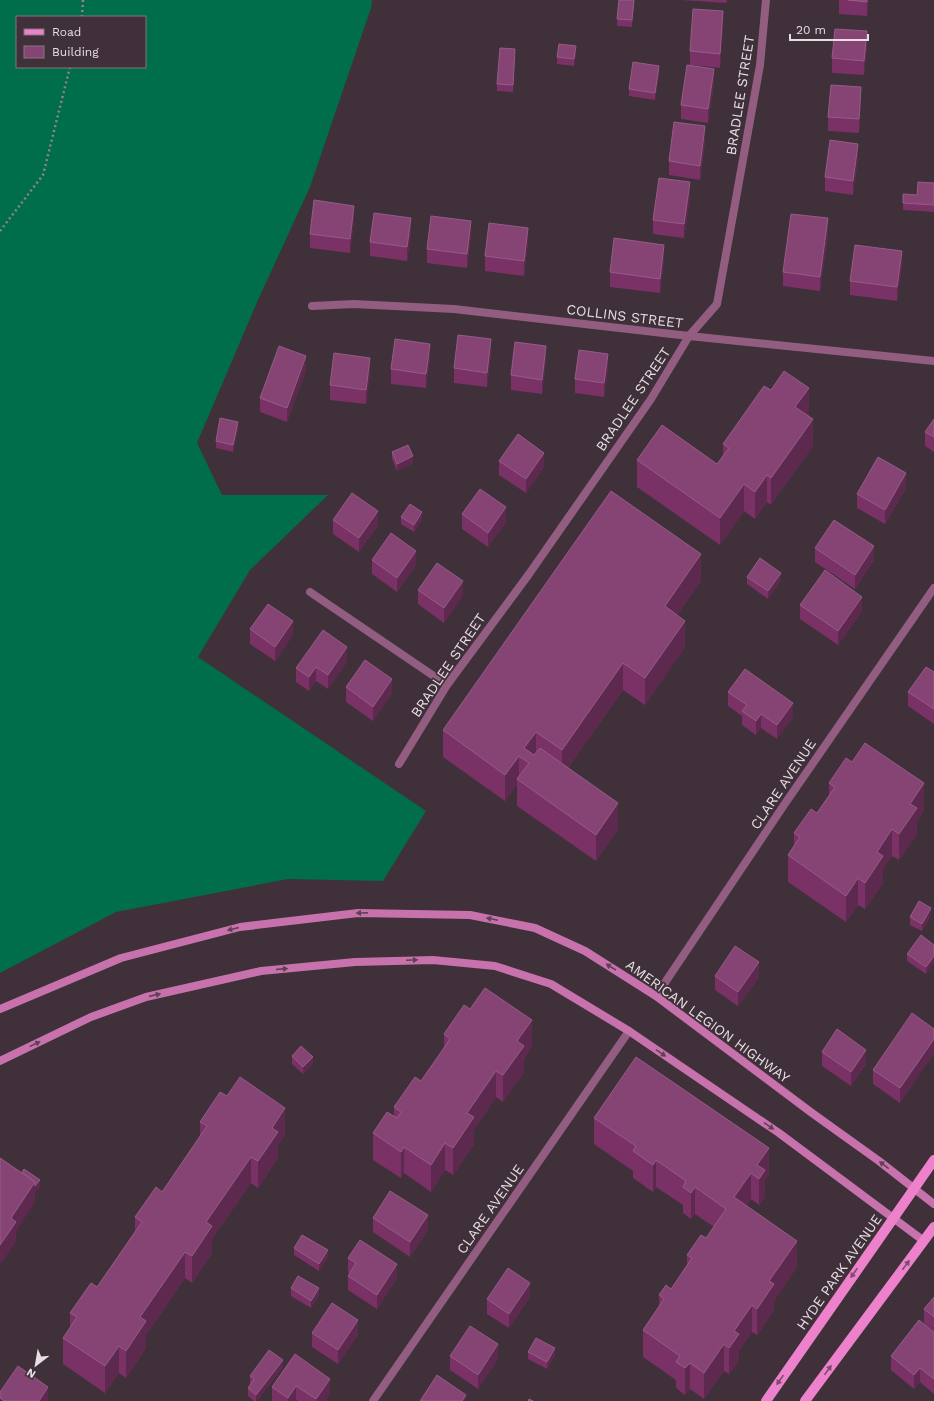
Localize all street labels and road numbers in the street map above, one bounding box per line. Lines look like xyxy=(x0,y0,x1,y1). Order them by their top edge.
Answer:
street label: BRADLEE STREET xyxy=(723,33,757,156)
street label: COLLINS STREET xyxy=(566,301,685,331)
street label: BRADLEE STREET xyxy=(592,344,674,454)
street label: BRADLEE STREET xyxy=(407,610,489,720)
street label: CLARE AVENUE xyxy=(747,736,819,832)
street label: AMERICAN LEGION HIGHWAY xyxy=(623,956,793,1086)
street label: CLARE AVENUE xyxy=(453,1161,527,1257)
street label: HYDE PARK AVENUE xyxy=(793,1211,885,1333)

